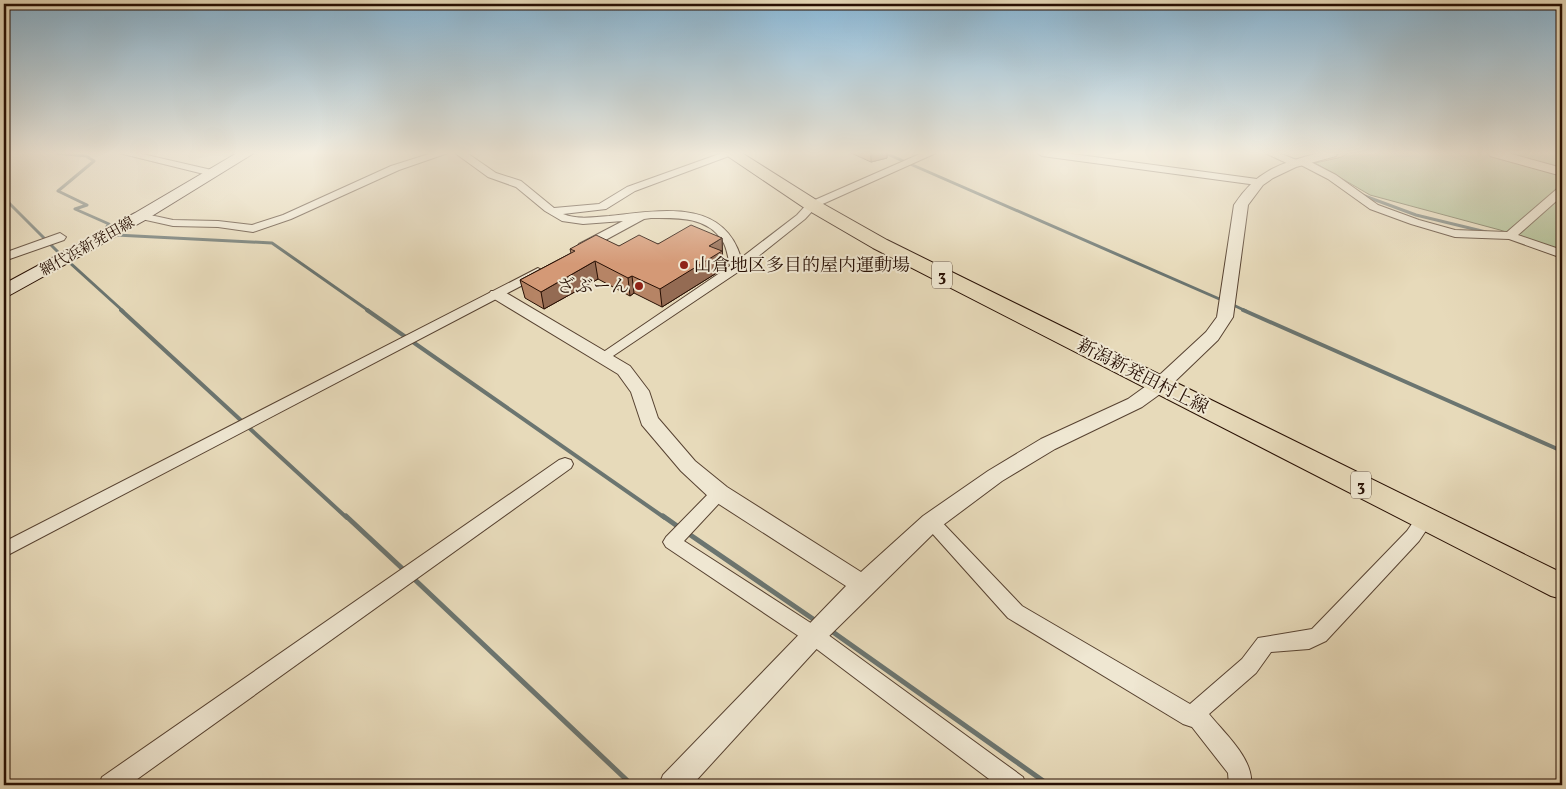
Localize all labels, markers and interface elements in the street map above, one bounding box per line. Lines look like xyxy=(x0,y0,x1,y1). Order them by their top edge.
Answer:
street label: 網代浜新発田線 xyxy=(37,213,139,282)
place label: 山倉地区多目的屋内運動場 xyxy=(694,254,910,279)
marker: 山倉地区多目的屋内運動場 xyxy=(678,259,690,271)
road number: 3 xyxy=(932,262,952,288)
place label: ざぶーん xyxy=(557,275,629,300)
marker: ざぶーん xyxy=(633,280,645,292)
street label: 新潟新発田村上線 xyxy=(1072,334,1212,421)
road number: 3 xyxy=(1351,472,1371,498)

